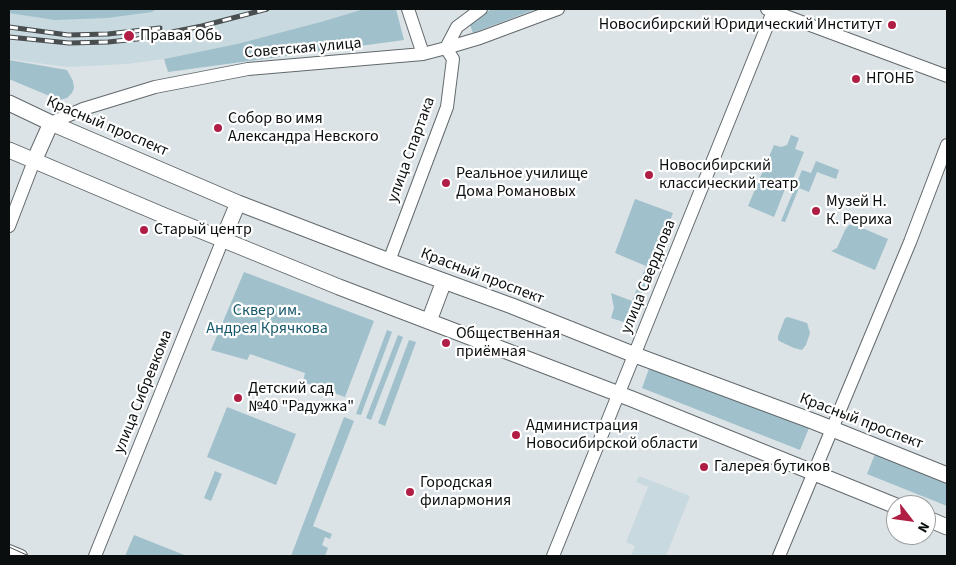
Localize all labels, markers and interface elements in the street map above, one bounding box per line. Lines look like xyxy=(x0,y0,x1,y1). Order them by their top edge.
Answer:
place label: Новосибирский Юридический Институт xyxy=(599,15,882,35)
marker: Новосибирский Юридический Институт xyxy=(886,19,898,31)
place label: Правая Обь xyxy=(140,26,222,46)
marker: Правая Обь xyxy=(122,29,136,43)
street label: Советская улица xyxy=(244,34,362,64)
place label: НГОНБ xyxy=(866,69,914,89)
marker: НГОНБ xyxy=(850,73,862,85)
street label: Красный проспект xyxy=(43,93,171,161)
street label: улица Спартака xyxy=(384,95,440,205)
place label: Собор во имя Александра Невского xyxy=(228,109,379,147)
marker: Собор во имя Александра Невского xyxy=(212,122,224,134)
place label: Новосибирский классический театр xyxy=(659,156,798,194)
place label: Реальное училище Дома Романовых xyxy=(456,164,588,202)
marker: Новосибирский классический театр xyxy=(643,169,655,181)
marker: Реальное училище Дома Романовых xyxy=(440,177,452,189)
place label: Музей Н. К. Рериха xyxy=(826,192,892,230)
marker: Музей Н. К. Рериха xyxy=(810,205,822,217)
street label: улица Свердлова xyxy=(617,217,681,337)
place label: Старый центр xyxy=(154,220,252,240)
marker: Старый центр xyxy=(138,224,150,236)
street label: Красный проспект xyxy=(418,245,546,309)
park label: Сквер им. Андрея Крячкова xyxy=(206,301,328,339)
place label: Общественная приёмная xyxy=(456,324,560,362)
street label: улица Сибревкома xyxy=(110,327,178,457)
marker: Общественная приёмная xyxy=(440,337,452,349)
place label: Детский сад №40 "Радужка" xyxy=(248,379,354,417)
street label: Красный проспект xyxy=(797,390,925,454)
marker: Детский сад №40 "Радужка" xyxy=(232,392,244,404)
place label: Администрация Новосибирской области xyxy=(526,416,698,454)
marker: Администрация Новосибирской области xyxy=(510,429,522,441)
place label: Галерея бутиков xyxy=(714,457,830,477)
marker: Галерея бутиков xyxy=(698,461,710,473)
place label: Городская филармония xyxy=(420,473,511,511)
marker: Городская филармония xyxy=(404,486,416,498)
north arrow xyxy=(886,495,936,545)
text: N xyxy=(912,518,934,536)

